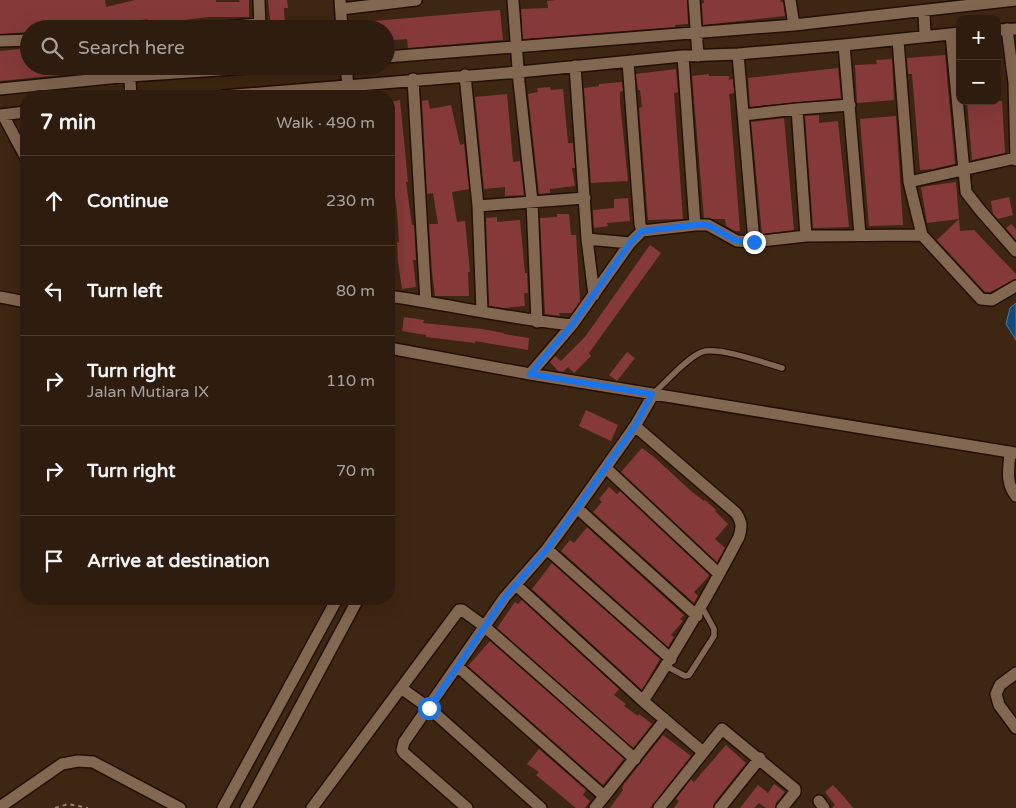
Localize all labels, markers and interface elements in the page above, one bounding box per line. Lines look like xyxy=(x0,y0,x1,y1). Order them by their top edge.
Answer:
map controls xyxy=(956,15,1001,105)
button: + xyxy=(956,15,1001,60)
search box xyxy=(20,20,395,75)
icon: search xyxy=(38,34,66,62)
text: Search here xyxy=(78,37,185,59)
button: − xyxy=(956,60,1001,105)
text: 7 min xyxy=(40,110,96,135)
text: Walk · 490 m xyxy=(276,113,375,133)
icon: ahead xyxy=(40,187,68,215)
text: Continue xyxy=(87,190,169,212)
text: 230 m xyxy=(326,191,375,211)
route end xyxy=(743,231,766,254)
icon: left xyxy=(40,277,68,305)
text: Turn left xyxy=(87,280,163,302)
text: 80 m xyxy=(336,281,375,301)
text: Turn right xyxy=(87,360,175,382)
icon: right xyxy=(40,367,68,395)
text: 110 m xyxy=(326,371,375,391)
text: Jalan Mutiara IX xyxy=(87,382,209,402)
icon: right xyxy=(40,457,68,485)
text: Turn right xyxy=(87,460,175,482)
text: 70 m xyxy=(336,461,375,481)
icon: arrive xyxy=(40,547,68,575)
text: Arrive at destination xyxy=(87,550,270,572)
route start xyxy=(418,697,441,720)

